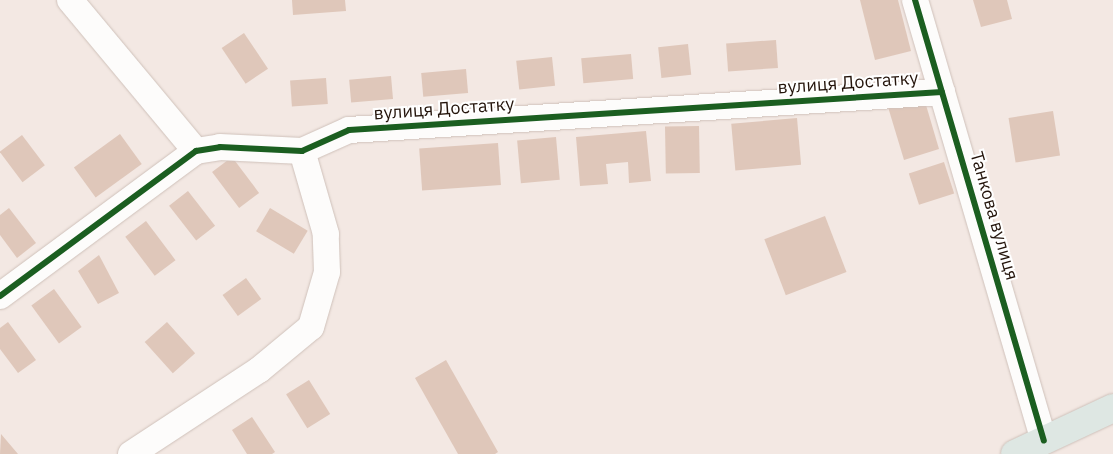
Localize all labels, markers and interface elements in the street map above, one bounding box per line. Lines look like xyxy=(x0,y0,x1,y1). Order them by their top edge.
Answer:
street label: вулиця Достатку xyxy=(777,67,919,99)
street label: вулиця Достатку xyxy=(373,93,515,125)
street label: Танкова вулиця xyxy=(965,149,1023,283)

